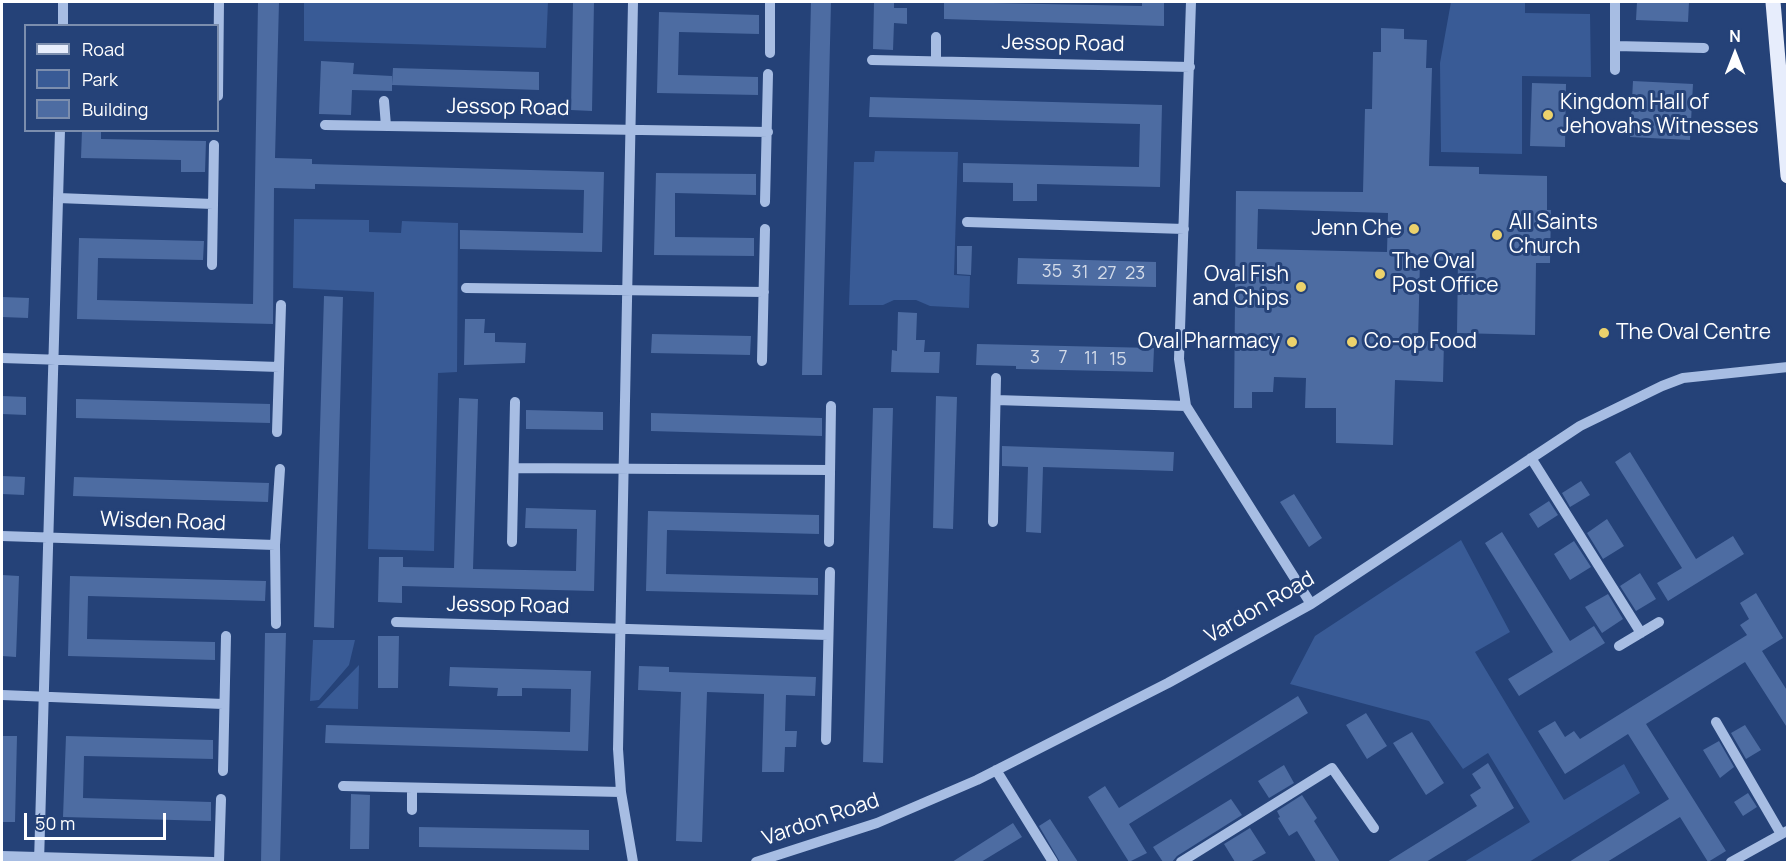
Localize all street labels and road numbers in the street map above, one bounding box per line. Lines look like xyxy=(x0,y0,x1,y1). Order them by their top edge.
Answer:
street label: Jessop Road xyxy=(1001,30,1125,58)
street label: Jessop Road xyxy=(446,94,570,122)
street label: Wisden Road xyxy=(100,507,226,537)
street label: Vardon Road xyxy=(1201,567,1319,649)
street label: Jessop Road xyxy=(446,592,570,620)
street label: Vardon Road xyxy=(759,788,883,852)

